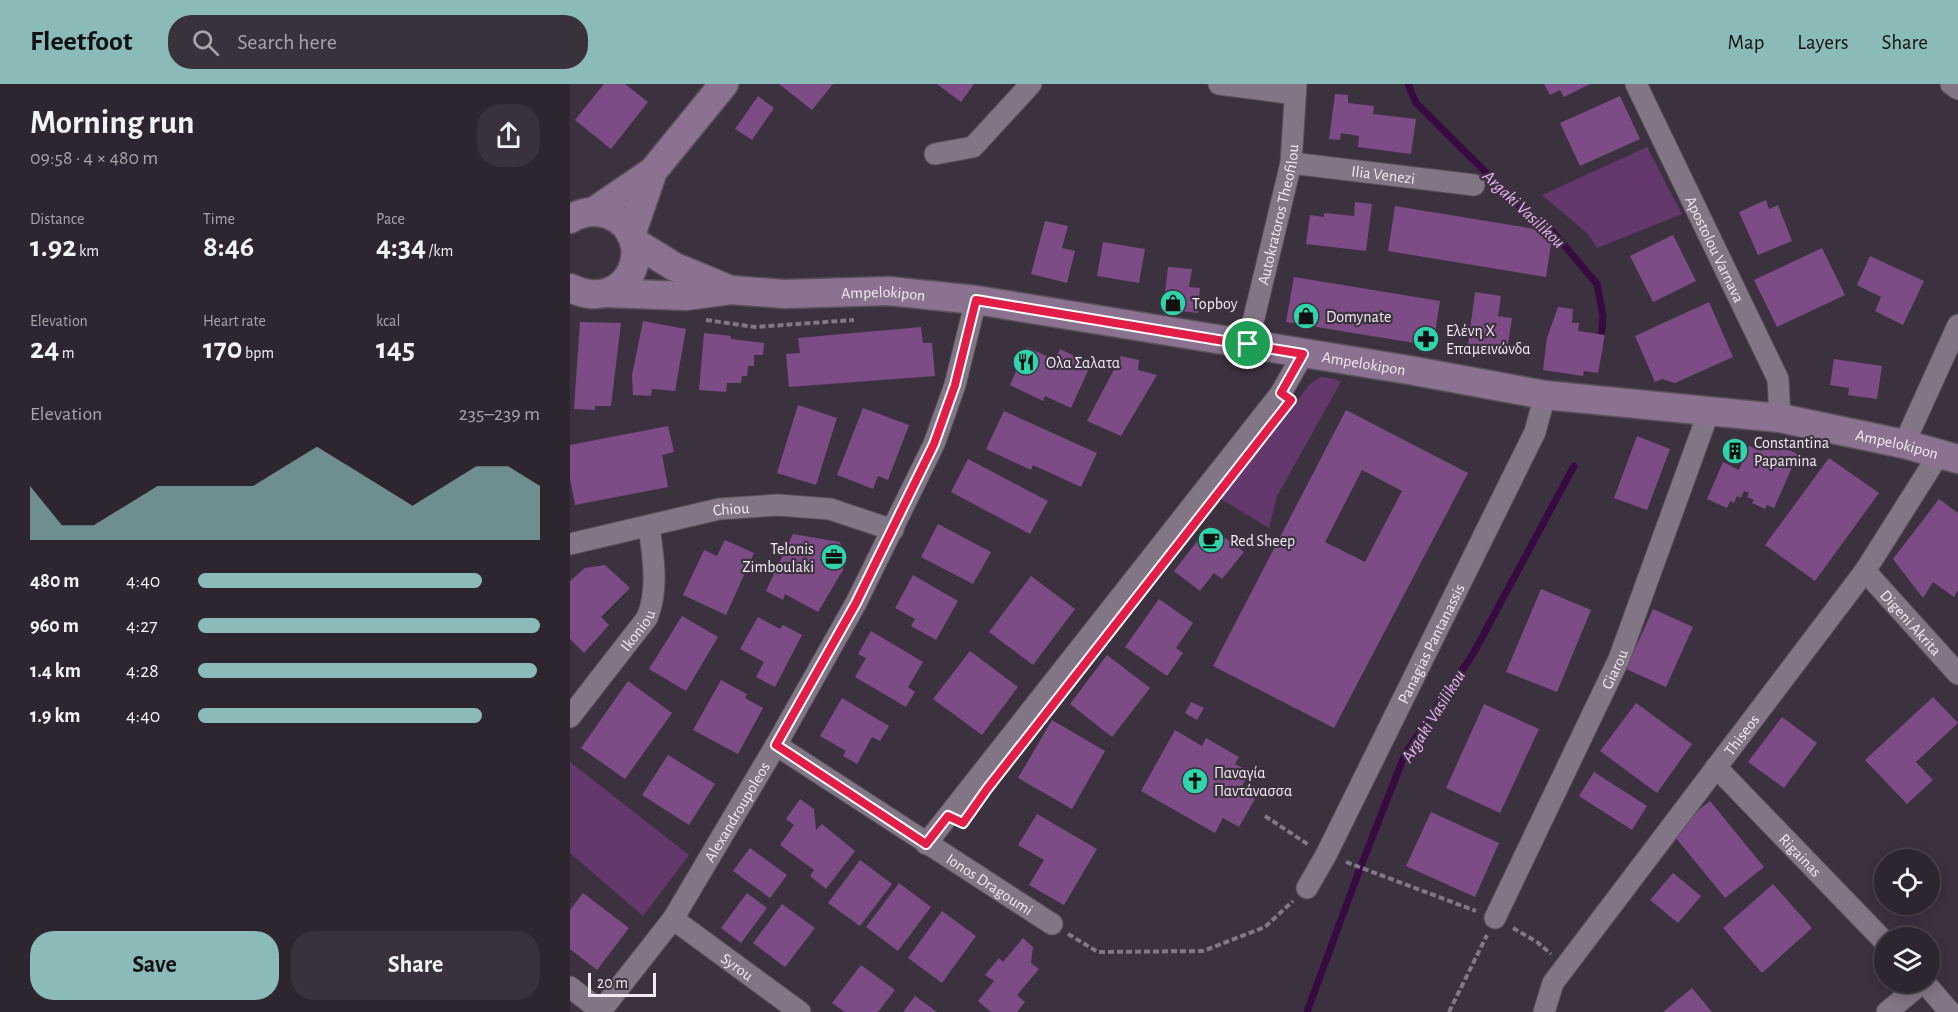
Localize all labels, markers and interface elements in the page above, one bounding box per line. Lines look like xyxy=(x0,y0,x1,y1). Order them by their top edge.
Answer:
search box xyxy=(168,15,588,69)
icon: search xyxy=(189,26,222,59)
text: Fleetfoot xyxy=(30,28,132,56)
text: Search here xyxy=(237,31,337,53)
text: Map xyxy=(1728,32,1764,53)
text: Layers xyxy=(1797,32,1848,53)
text: Share xyxy=(1881,32,1928,53)
button: share xyxy=(477,104,540,167)
text: Morning run xyxy=(30,107,194,140)
street label: Autokratoros Theofilou xyxy=(1255,144,1301,287)
text: 09:58 · 4 × 480 m xyxy=(30,148,158,168)
street label: Ilia Venezi xyxy=(1350,163,1416,187)
water label: Argaki Vasilikou xyxy=(1478,167,1568,252)
street label: Apostolou Varnava xyxy=(1682,194,1747,305)
text: Distance xyxy=(30,211,84,227)
text: Time xyxy=(203,211,235,227)
text: Pace xyxy=(376,211,405,227)
text: 1.92 xyxy=(30,232,76,262)
text: 8:46 xyxy=(203,232,254,262)
text: 4:34 xyxy=(376,232,426,262)
text: km xyxy=(76,243,99,259)
text: /km xyxy=(426,243,453,259)
street label: Ampelokipon xyxy=(841,284,926,304)
shop icon: Topboy xyxy=(1158,288,1188,318)
place label: Topboy xyxy=(1192,296,1238,313)
shop icon: Domynate xyxy=(1291,301,1321,331)
place label: Domynate xyxy=(1326,309,1391,326)
text: Elevation xyxy=(30,313,88,329)
text: Heart rate xyxy=(203,313,266,329)
text: kcal xyxy=(376,313,400,329)
pin xyxy=(1222,318,1273,369)
place label: Ελένη Χ Επαμεινώνδα xyxy=(1446,323,1531,357)
pharmacy icon: Ελένη Χ Επαμεινώνδα xyxy=(1411,324,1441,354)
icon: arrive xyxy=(1231,327,1264,360)
text: 24 xyxy=(30,334,59,364)
text: 170 xyxy=(203,334,242,364)
text: 145 xyxy=(376,334,415,364)
text: m xyxy=(59,345,75,361)
text: bpm xyxy=(242,345,274,361)
restaurant icon: Ολα Σαλατα xyxy=(1011,347,1041,377)
street label: Ampelokipon xyxy=(1321,349,1407,378)
place label: Ολα Σαλατα xyxy=(1046,355,1120,371)
text: Elevation xyxy=(30,404,102,424)
text: 235–239 m xyxy=(459,404,540,424)
street label: Ampelokipon xyxy=(1854,427,1940,462)
place label: Constantina Papamina xyxy=(1754,435,1829,469)
building icon: Constantina Papamina xyxy=(1720,436,1750,466)
street label: Chiou xyxy=(711,500,750,519)
cafe icon: Red Sheep xyxy=(1196,525,1226,555)
place label: Red Sheep xyxy=(1230,533,1295,549)
place label: Telonis Zimboulaki xyxy=(742,541,814,575)
office icon: Telonis Zimboulaki xyxy=(819,542,849,572)
text: 480 m xyxy=(30,571,80,591)
text: 4:40 xyxy=(126,571,160,591)
street label: Panagias Pantanassis xyxy=(1395,581,1468,706)
street label: Digeni Akrita xyxy=(1877,587,1944,659)
street label: Ikoniou xyxy=(618,608,658,654)
text: 960 m xyxy=(30,616,79,636)
text: 4:27 xyxy=(126,616,158,636)
street label: Giarou xyxy=(1599,647,1631,692)
text: 1.4 km xyxy=(30,661,81,681)
text: 4:28 xyxy=(126,661,159,681)
water label: Argaki Vasilikou xyxy=(1398,667,1469,767)
text: 1.9 km xyxy=(30,706,81,726)
text: 4:40 xyxy=(126,706,160,726)
street label: Thiseos xyxy=(1721,712,1763,759)
street label: Alexandroupoleos xyxy=(702,759,773,865)
place label: Παναγία Παντάνασσα xyxy=(1214,765,1292,799)
church icon: Παναγία Παντάνασσα xyxy=(1180,766,1210,796)
street label: Rigainas xyxy=(1776,831,1824,880)
map controls xyxy=(1874,849,1940,993)
button: locate xyxy=(1874,849,1940,915)
street label: Ionos Dragoumi xyxy=(943,851,1035,918)
button: layers xyxy=(1874,927,1940,993)
button: Save xyxy=(30,931,279,1000)
button: Share xyxy=(291,931,540,1000)
street label: Syrou xyxy=(718,950,756,984)
scale bar xyxy=(588,970,656,998)
text: 20 m xyxy=(597,975,628,991)

